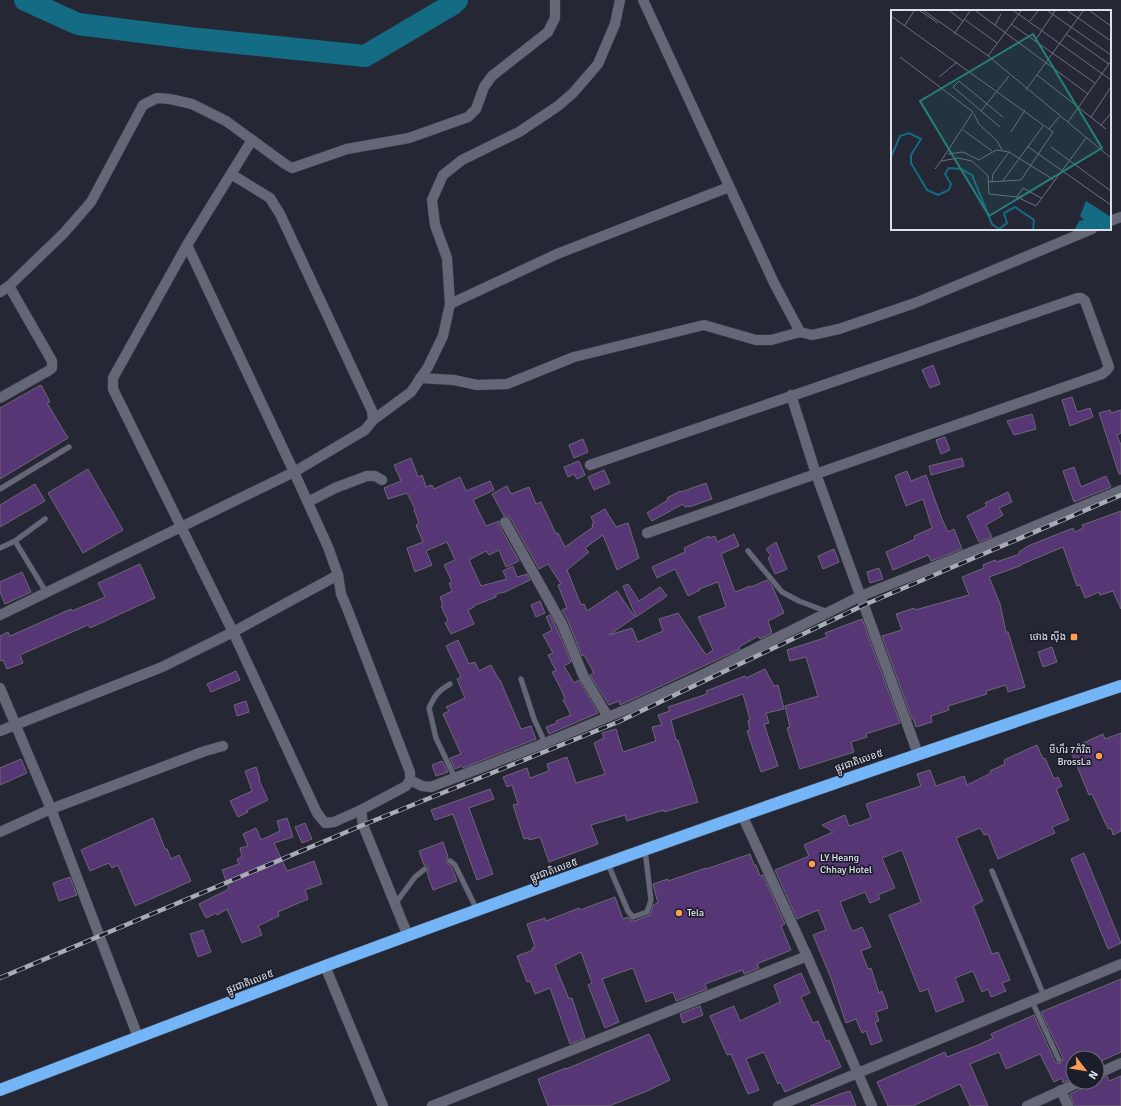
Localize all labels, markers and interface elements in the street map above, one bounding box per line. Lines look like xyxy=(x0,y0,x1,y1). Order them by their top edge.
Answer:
inset map xyxy=(891,10,1111,230)
place label: ថោង ស៊ីង xyxy=(1030,630,1066,643)
marker: ថោង ស៊ីង xyxy=(1069,632,1079,642)
place label: មីហឹរ 7កំរិត BrossLa xyxy=(1049,743,1091,768)
street label: ផ្លូវជាតិលេខ៥ xyxy=(833,747,886,778)
marker: មីហឹរ 7កំរិត BrossLa xyxy=(1094,751,1104,761)
place label: LY Heang Chhay Hotel xyxy=(820,852,872,876)
street label: ផ្លូវជាតិលេខ៥ xyxy=(528,856,581,887)
marker: LY Heang Chhay Hotel xyxy=(807,859,817,869)
place label: Tela xyxy=(687,907,704,919)
marker: Tela xyxy=(674,908,684,918)
street label: ផ្លូវជាតិលេខ៥ xyxy=(224,967,277,999)
north arrow xyxy=(1065,1050,1105,1090)
text: N xyxy=(1086,1068,1101,1082)

